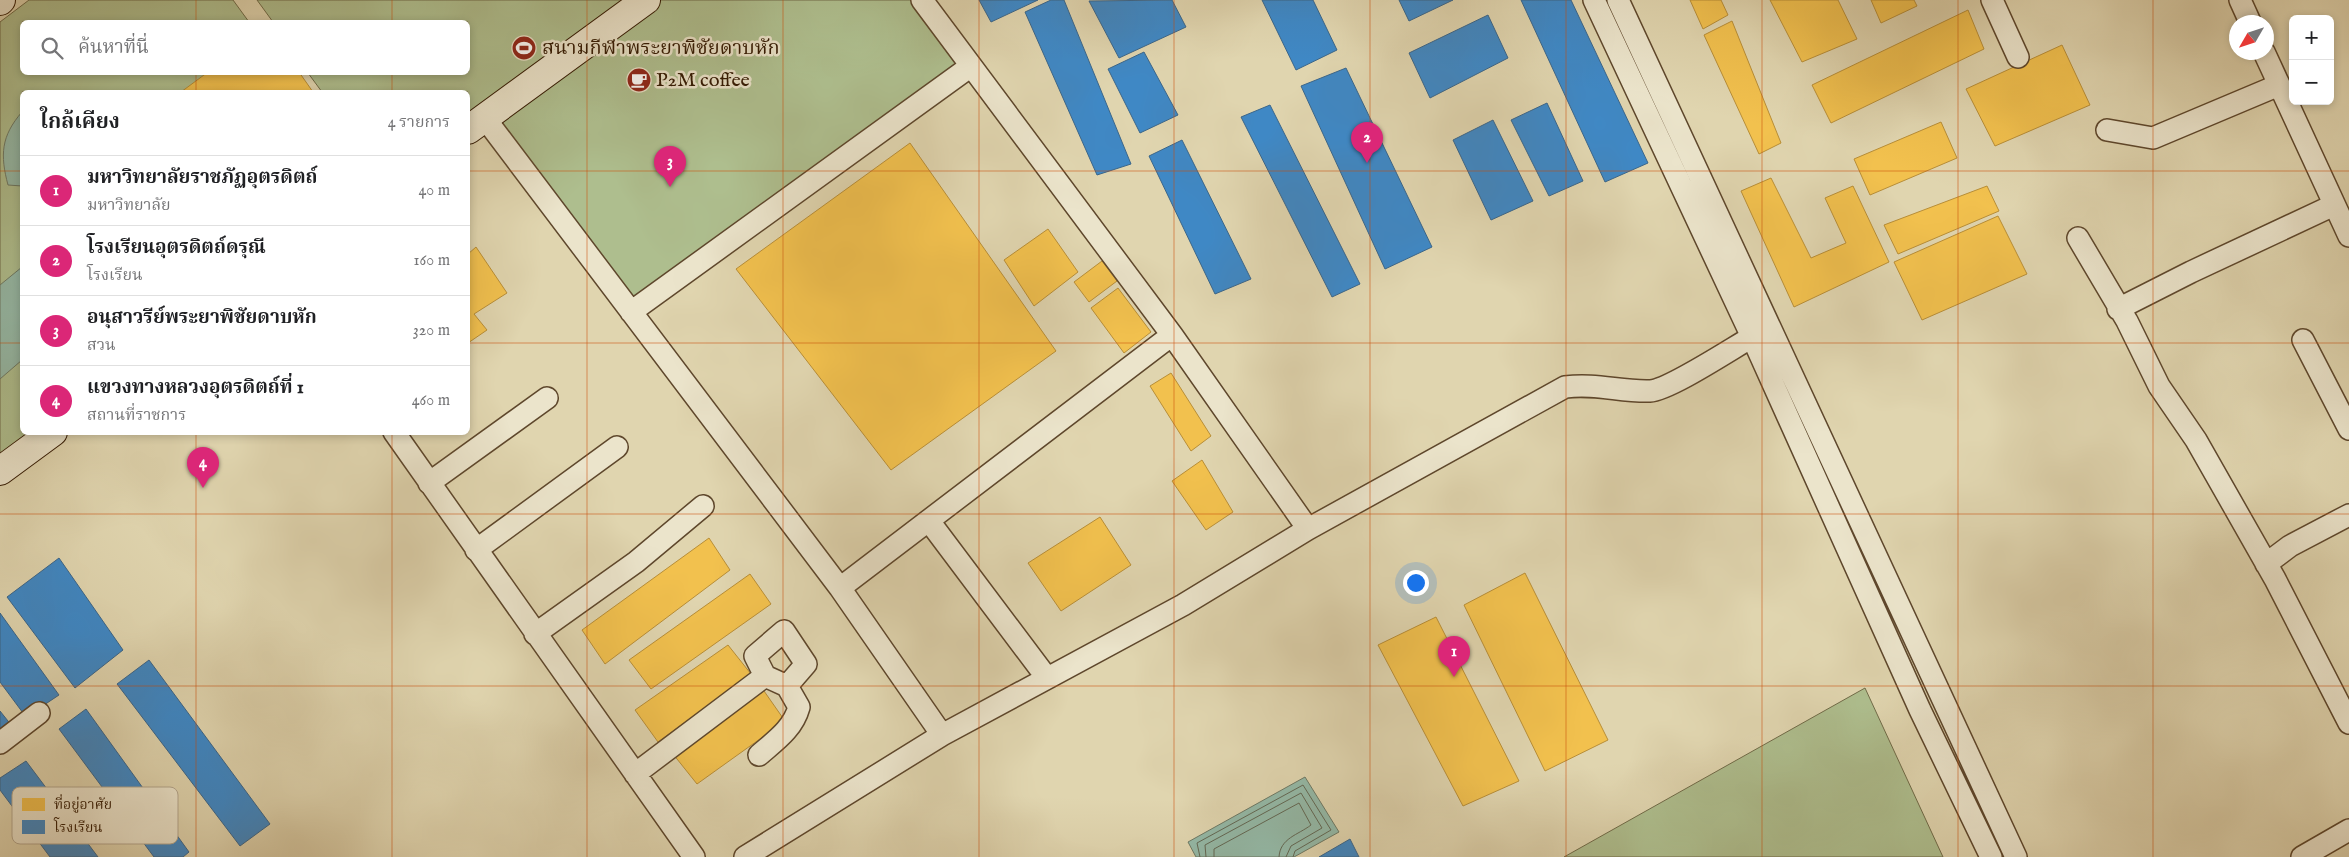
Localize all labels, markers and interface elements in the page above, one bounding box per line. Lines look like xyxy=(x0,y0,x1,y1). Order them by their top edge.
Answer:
north arrow xyxy=(2229,15,2274,60)
map controls xyxy=(2289,15,2334,105)
button: + xyxy=(2289,15,2334,60)
search box xyxy=(20,20,470,75)
icon: search xyxy=(38,34,66,62)
sports icon: สนามกีฬาพระยาพิชัยดาบหัก xyxy=(511,35,537,61)
text: ค้นหาที่นี่ xyxy=(78,36,149,60)
place label: สนามกีฬาพระยาพิชัยดาบหัก xyxy=(542,36,780,61)
button: − xyxy=(2289,60,2334,105)
cafe icon: P2M coffee xyxy=(626,67,652,93)
place label: P2M coffee xyxy=(656,68,750,93)
text: ใกล้เคียง xyxy=(40,109,120,136)
text: 4 รายการ xyxy=(388,113,450,133)
pin: 2 xyxy=(1351,122,1383,163)
pin: 3 xyxy=(654,146,686,187)
text: มหาวิทยาลัยราชภัฏอุตรดิตถ์ xyxy=(87,166,318,190)
text: 1 xyxy=(53,181,59,201)
text: 40 m xyxy=(418,181,450,201)
text: มหาวิทยาลัย xyxy=(87,196,171,216)
text: โรงเรียนอุตรดิตถ์ดรุณี xyxy=(87,236,266,260)
text: 2 xyxy=(52,251,60,271)
text: 160 m xyxy=(414,251,450,271)
text: โรงเรียน xyxy=(87,266,143,286)
text: อนุสาวรีย์พระยาพิชัยดาบหัก xyxy=(87,306,317,330)
text: 3 xyxy=(53,321,59,341)
text: 320 m xyxy=(413,321,450,341)
text: สวน xyxy=(87,336,116,356)
text: แขวงทางหลวงอุตรดิตถ์ที่ 1 xyxy=(87,376,304,400)
text: 4 xyxy=(52,391,60,411)
text: 460 m xyxy=(412,391,450,411)
text: สถานที่ราชการ xyxy=(87,406,186,426)
pin: 4 xyxy=(187,447,219,488)
your location xyxy=(1403,570,1429,596)
pin: 1 xyxy=(1438,636,1470,677)
legend xyxy=(12,787,178,844)
text: ที่อยู่อาศัย xyxy=(54,794,112,814)
text: โรงเรียน xyxy=(53,817,103,837)

